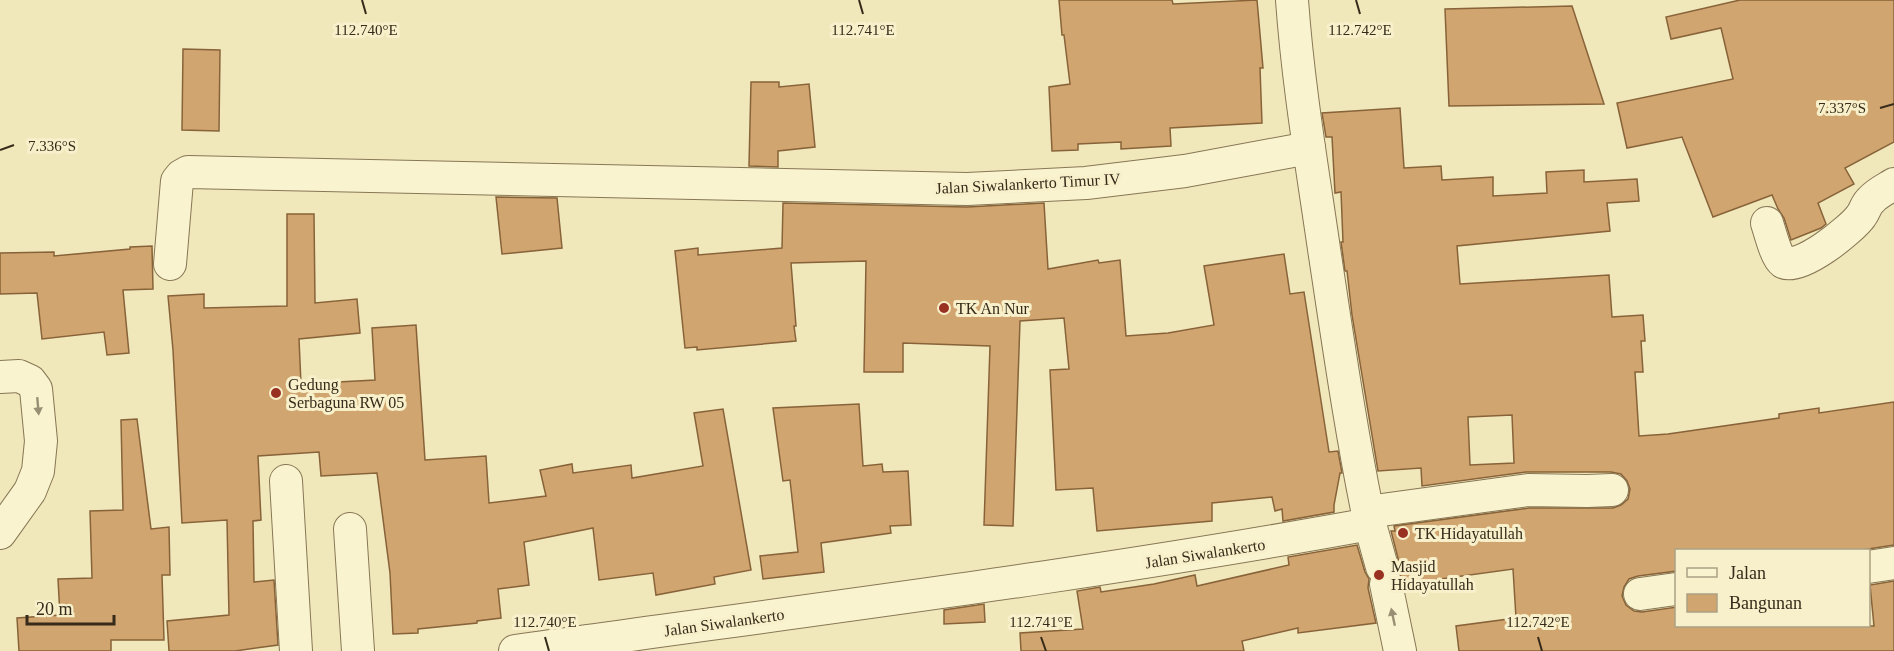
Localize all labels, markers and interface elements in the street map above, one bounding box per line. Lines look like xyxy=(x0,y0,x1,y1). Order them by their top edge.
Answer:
text: 112.740°E xyxy=(334,22,398,38)
text: 112.741°E xyxy=(831,22,895,38)
text: 112.742°E xyxy=(1328,22,1392,38)
text: 7.337°S xyxy=(1818,100,1866,116)
text: 7.336°S xyxy=(28,138,76,154)
street label: Jalan Siwalankerto Timur IV xyxy=(935,170,1121,197)
place label: TK An Nur xyxy=(956,300,1030,317)
marker: TK An Nur xyxy=(937,301,951,315)
place label: Gedung Serbaguna RW 05 xyxy=(288,376,404,412)
marker: Gedung Serbaguna RW 05 xyxy=(269,386,283,400)
one-way arrow xyxy=(33,397,43,416)
place label: TK Hidayatullah xyxy=(1415,525,1523,543)
marker: TK Hidayatullah xyxy=(1396,526,1410,540)
street label: Jalan Siwalankerto xyxy=(1144,536,1266,571)
legend xyxy=(1675,549,1870,627)
place label: Masjid Hidayatullah xyxy=(1391,558,1474,594)
text: Jalan xyxy=(1729,563,1766,583)
marker: Masjid Hidayatullah xyxy=(1372,568,1386,582)
scale bar xyxy=(27,588,114,626)
text: Bangunan xyxy=(1729,593,1802,613)
text: 20 m xyxy=(36,599,73,619)
street label: Jalan Siwalankerto xyxy=(663,606,785,639)
one-way arrow xyxy=(1388,608,1397,627)
text: 112.740°E xyxy=(513,614,577,630)
text: 112.741°E xyxy=(1009,614,1073,630)
text: 112.742°E xyxy=(1506,614,1570,630)

